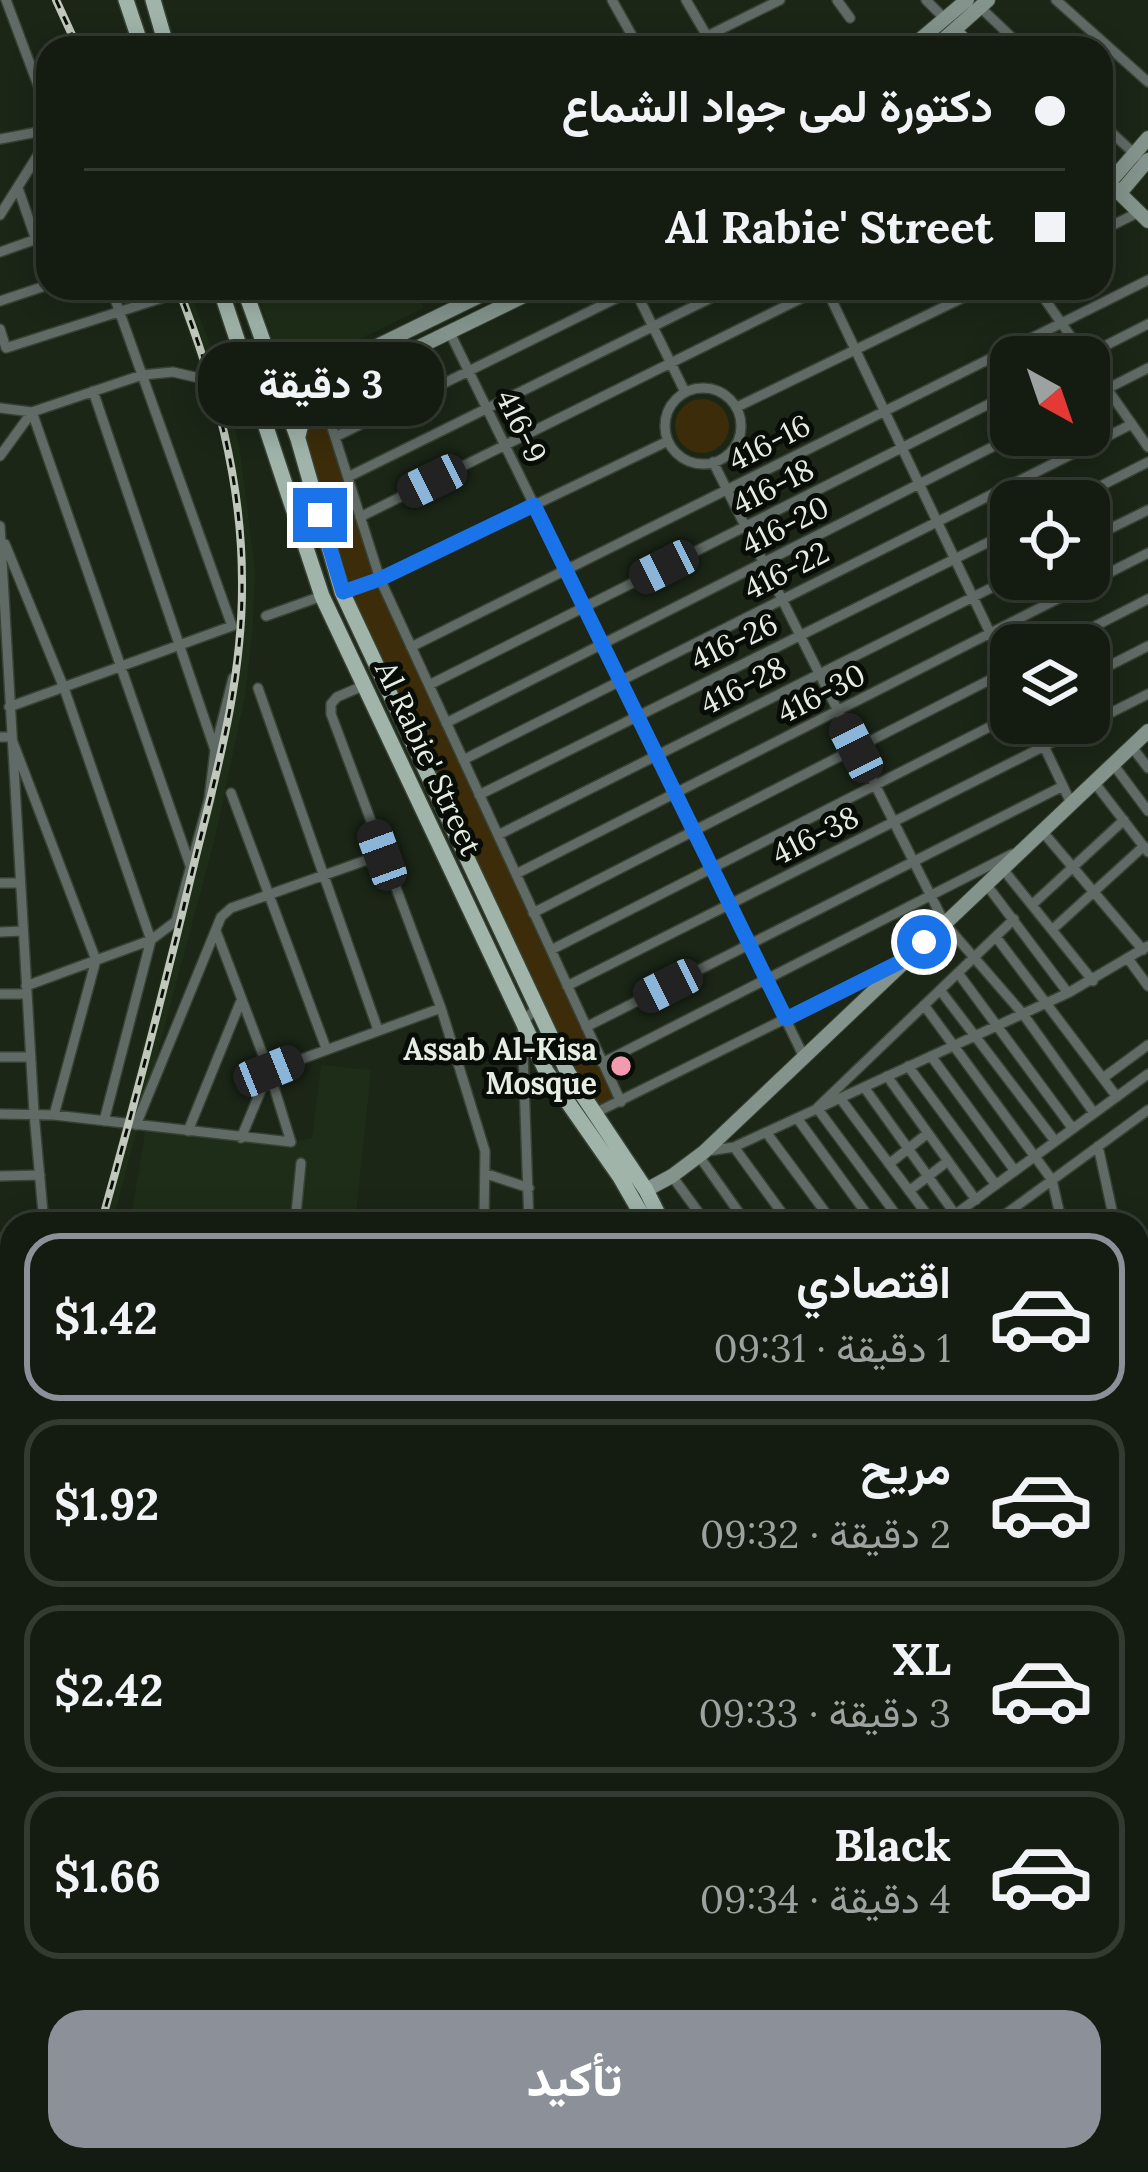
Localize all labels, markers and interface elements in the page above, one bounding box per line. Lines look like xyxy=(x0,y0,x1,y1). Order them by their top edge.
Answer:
text: دكتورة لمى جواد الشماع xyxy=(562,77,993,134)
text: Al Rabie' Street xyxy=(665,198,993,255)
north arrow xyxy=(990,336,1110,456)
map controls xyxy=(990,336,1110,744)
callout: 3 دقيقة xyxy=(197,341,443,425)
text: 3 دقيقة xyxy=(259,359,383,409)
street label: 416-9 xyxy=(488,383,556,469)
street label: 416-16 xyxy=(722,405,816,479)
car xyxy=(392,449,472,513)
street label: 416-18 xyxy=(726,450,820,522)
button: locate xyxy=(990,480,1110,600)
street label: 416-20 xyxy=(735,487,835,563)
route end xyxy=(293,488,347,542)
street label: 416-22 xyxy=(737,533,835,607)
car xyxy=(624,535,704,599)
street label: 416-26 xyxy=(684,604,784,678)
button: layers xyxy=(990,624,1110,744)
street label: 416-28 xyxy=(694,647,792,723)
street label: Al Rabie' Street xyxy=(367,654,491,862)
street label: 416-30 xyxy=(771,655,871,731)
car xyxy=(824,708,888,788)
street label: 416-38 xyxy=(765,797,865,873)
car xyxy=(353,815,411,895)
route start xyxy=(897,915,951,969)
car xyxy=(628,954,708,1018)
place label: Assab Al-Kisa Mosque xyxy=(403,1030,597,1102)
car xyxy=(229,1041,309,1101)
marker: Assab Al-Kisa Mosque xyxy=(608,1053,634,1079)
text: اقتصادي xyxy=(796,1253,951,1310)
icon: car xyxy=(987,1263,1095,1371)
text: $1.42 xyxy=(54,1289,158,1346)
text: 1 دقيقة · 09:31 xyxy=(714,1323,951,1373)
text: مريح xyxy=(860,1439,951,1496)
icon: car xyxy=(987,1449,1095,1557)
text: $1.92 xyxy=(54,1475,159,1532)
text: 2 دقيقة · 09:32 xyxy=(700,1509,951,1559)
text: XL xyxy=(892,1630,951,1687)
icon: car xyxy=(987,1635,1095,1743)
text: $2.42 xyxy=(54,1661,164,1718)
text: 3 دقيقة · 09:33 xyxy=(699,1688,951,1738)
text: Black xyxy=(834,1816,951,1873)
icon: car xyxy=(987,1821,1095,1929)
text: $1.66 xyxy=(54,1847,161,1904)
text: 4 دقيقة · 09:34 xyxy=(700,1874,951,1924)
button: تأكيد xyxy=(48,2010,1101,2148)

